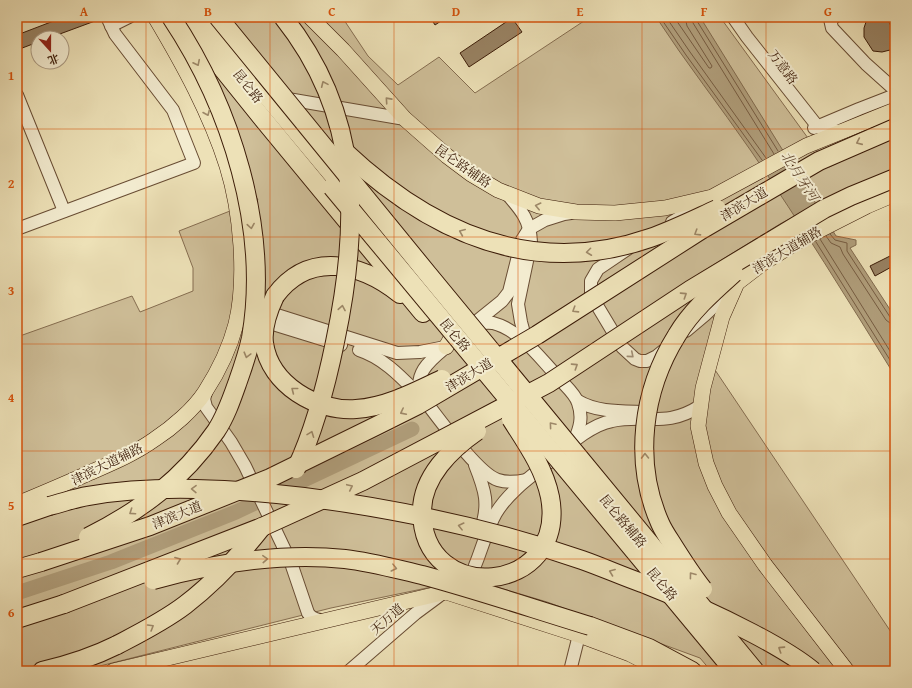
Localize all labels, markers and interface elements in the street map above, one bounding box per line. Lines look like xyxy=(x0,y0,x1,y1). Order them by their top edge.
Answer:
text: A xyxy=(80,2,89,21)
text: B xyxy=(204,2,212,21)
text: C xyxy=(328,2,336,21)
text: D xyxy=(452,2,460,21)
text: E xyxy=(577,2,584,21)
text: F xyxy=(701,2,708,21)
text: G xyxy=(824,2,832,21)
north arrow xyxy=(30,30,70,70)
street label: 万意路 xyxy=(764,46,802,88)
text: 北 xyxy=(46,50,62,69)
one-way arrow xyxy=(193,59,200,66)
street label: 昆仑路 xyxy=(228,65,268,107)
text: 1 xyxy=(8,66,14,85)
one-way arrow xyxy=(321,81,329,88)
one-way arrow xyxy=(385,97,392,105)
one-way arrow xyxy=(202,109,210,116)
one-way arrow xyxy=(855,138,862,146)
street label: 昆仑路辅路 xyxy=(431,140,495,192)
water label: 北月牙河 xyxy=(776,147,825,207)
text: 2 xyxy=(8,174,15,193)
street label: 津滨大道 xyxy=(717,182,771,226)
one-way arrow xyxy=(535,202,541,210)
one-way arrow xyxy=(246,222,255,229)
street label: 津滨大道辅路 xyxy=(749,222,825,278)
one-way arrow xyxy=(694,228,701,236)
one-way arrow xyxy=(458,229,466,237)
one-way arrow xyxy=(585,247,592,256)
text: 3 xyxy=(8,281,14,300)
one-way arrow xyxy=(679,292,686,299)
one-way arrow xyxy=(337,305,346,311)
one-way arrow xyxy=(572,306,579,313)
street label: 昆仑路 xyxy=(435,314,475,356)
one-way arrow xyxy=(626,350,634,357)
one-way arrow xyxy=(243,351,251,358)
street label: 津滨大道 xyxy=(442,353,496,397)
one-way arrow xyxy=(571,363,578,370)
one-way arrow xyxy=(291,387,298,394)
text: 4 xyxy=(8,388,15,407)
one-way arrow xyxy=(400,408,408,415)
one-way arrow xyxy=(550,422,557,429)
one-way arrow xyxy=(307,430,315,437)
street label: 津滨大道辅路 xyxy=(68,438,146,490)
one-way arrow xyxy=(641,453,649,459)
one-way arrow xyxy=(345,484,353,492)
one-way arrow xyxy=(191,485,197,494)
street label: 昆仑路辅路 xyxy=(595,490,651,552)
text: 5 xyxy=(8,496,15,515)
street label: 津滨大道 xyxy=(149,496,205,534)
one-way arrow xyxy=(130,507,137,514)
one-way arrow xyxy=(458,522,465,530)
one-way arrow xyxy=(262,555,268,564)
one-way arrow xyxy=(175,556,182,564)
street label: 昆仑路 xyxy=(642,563,682,605)
one-way arrow xyxy=(391,564,398,572)
one-way arrow xyxy=(609,568,616,576)
one-way arrow xyxy=(690,572,697,579)
street label: 天万道 xyxy=(366,599,408,639)
text: 6 xyxy=(8,603,15,622)
one-way arrow xyxy=(147,624,154,631)
one-way arrow xyxy=(778,646,785,654)

